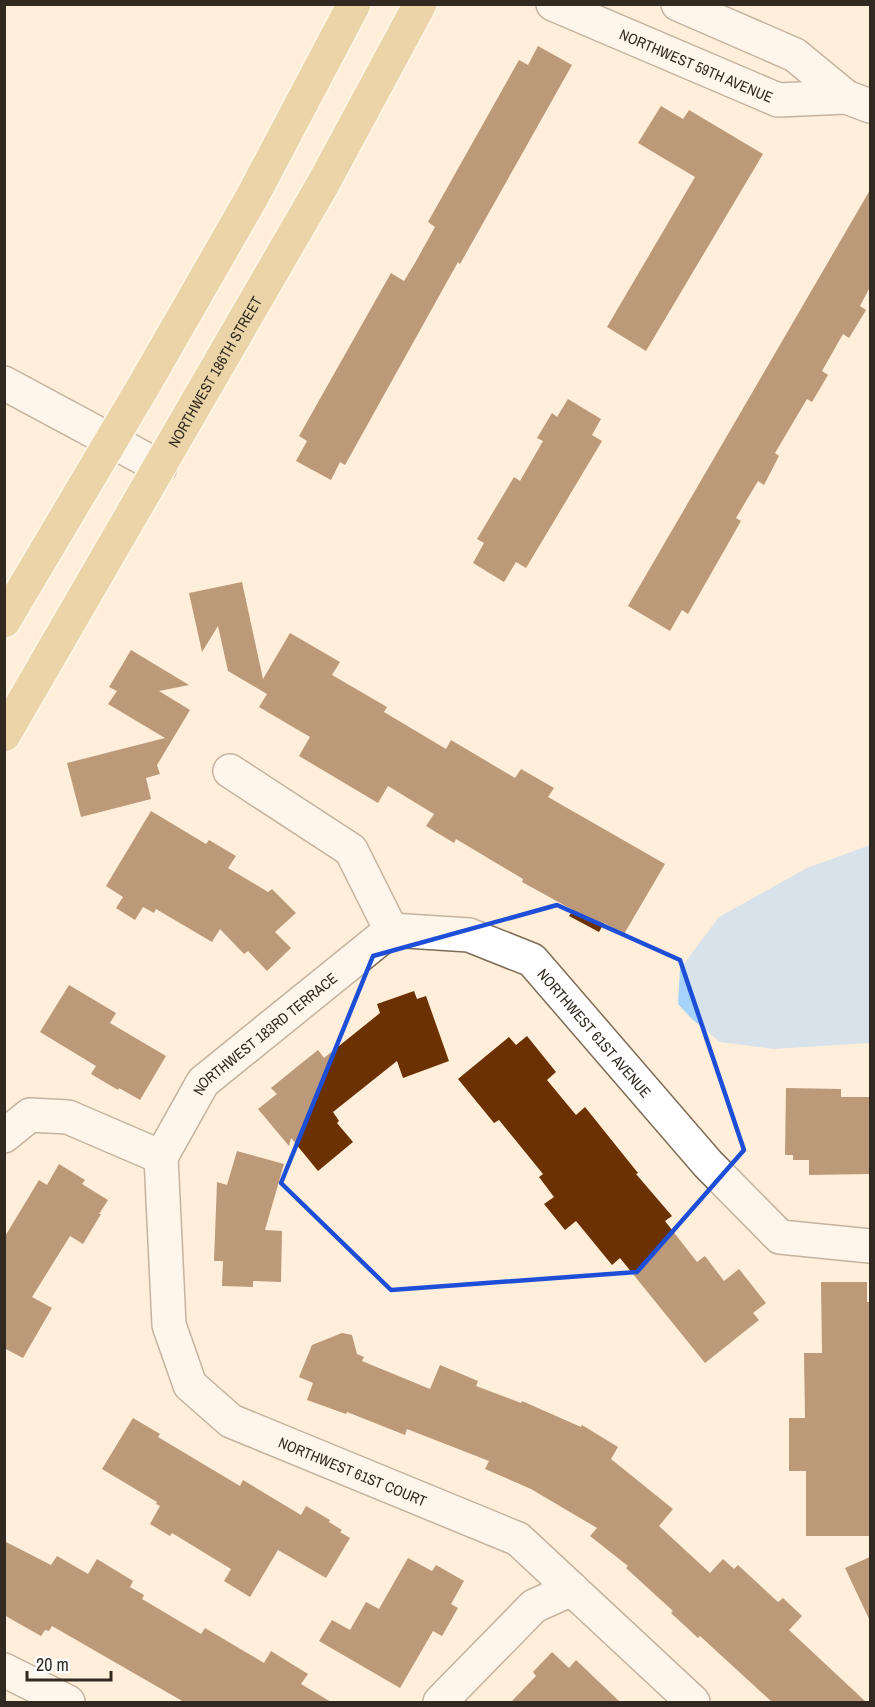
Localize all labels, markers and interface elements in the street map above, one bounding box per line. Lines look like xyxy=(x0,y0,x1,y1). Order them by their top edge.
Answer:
street label: NORTHWEST 59TH AVENUE xyxy=(617,23,776,107)
street label: NORTHWEST 186TH STREET xyxy=(162,292,267,451)
street label: NORTHWEST 61ST AVENUE xyxy=(533,964,656,1102)
street label: NORTHWEST 183RD TERRACE xyxy=(187,967,341,1099)
street label: NORTHWEST 61ST COURT xyxy=(275,1431,431,1511)
scale bar xyxy=(27,1644,111,1682)
text: 20 m xyxy=(36,1652,69,1677)

